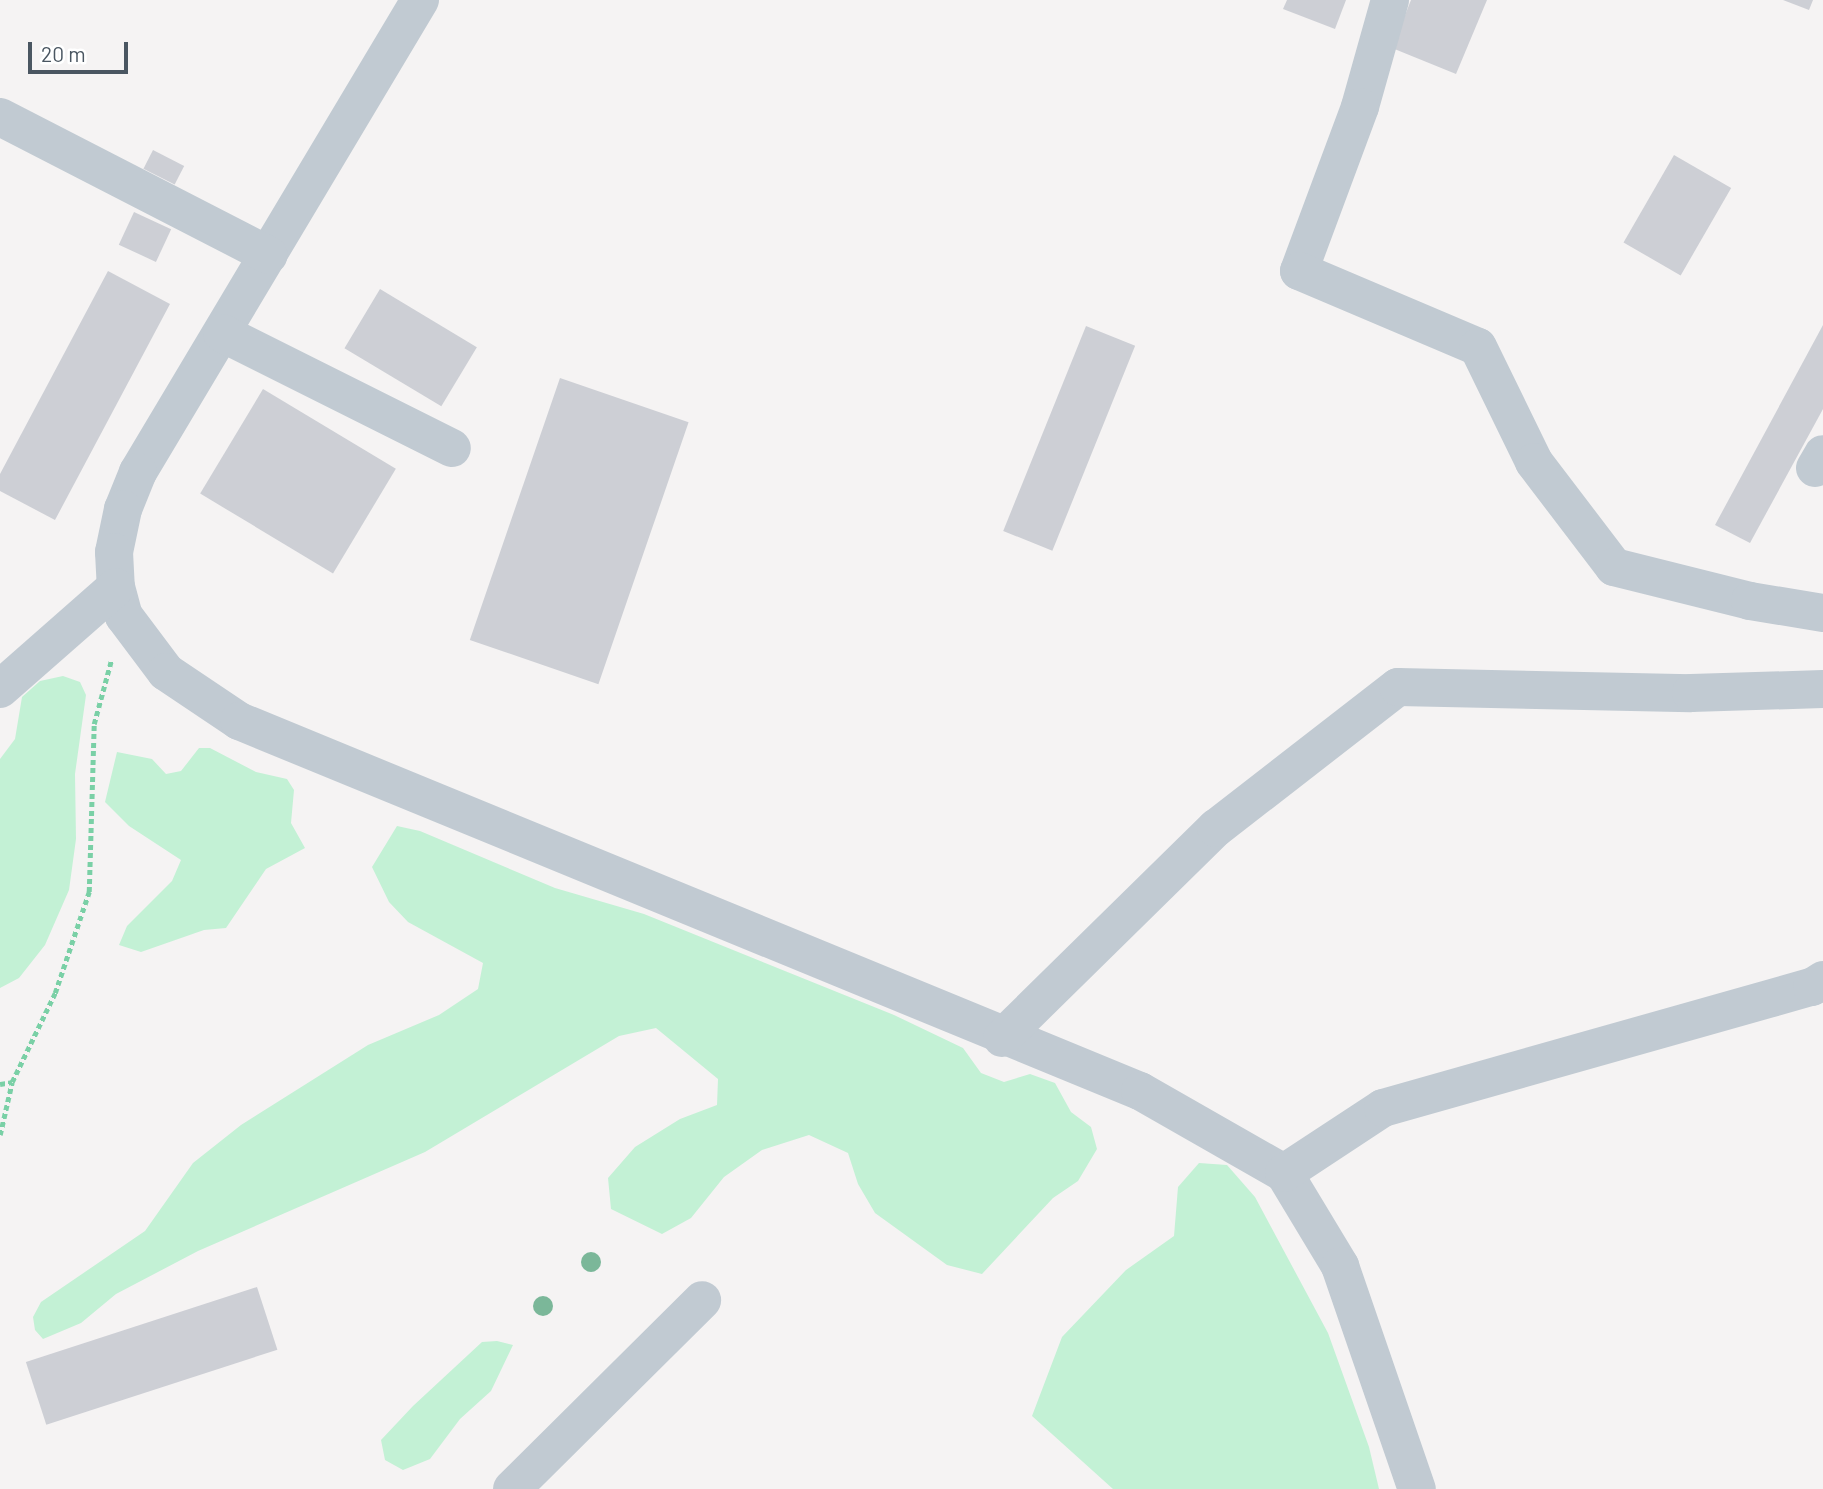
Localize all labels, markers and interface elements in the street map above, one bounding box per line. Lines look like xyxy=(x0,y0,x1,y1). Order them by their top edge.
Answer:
scale bar xyxy=(32,28,131,72)
text: 20 m xyxy=(41,41,86,66)

